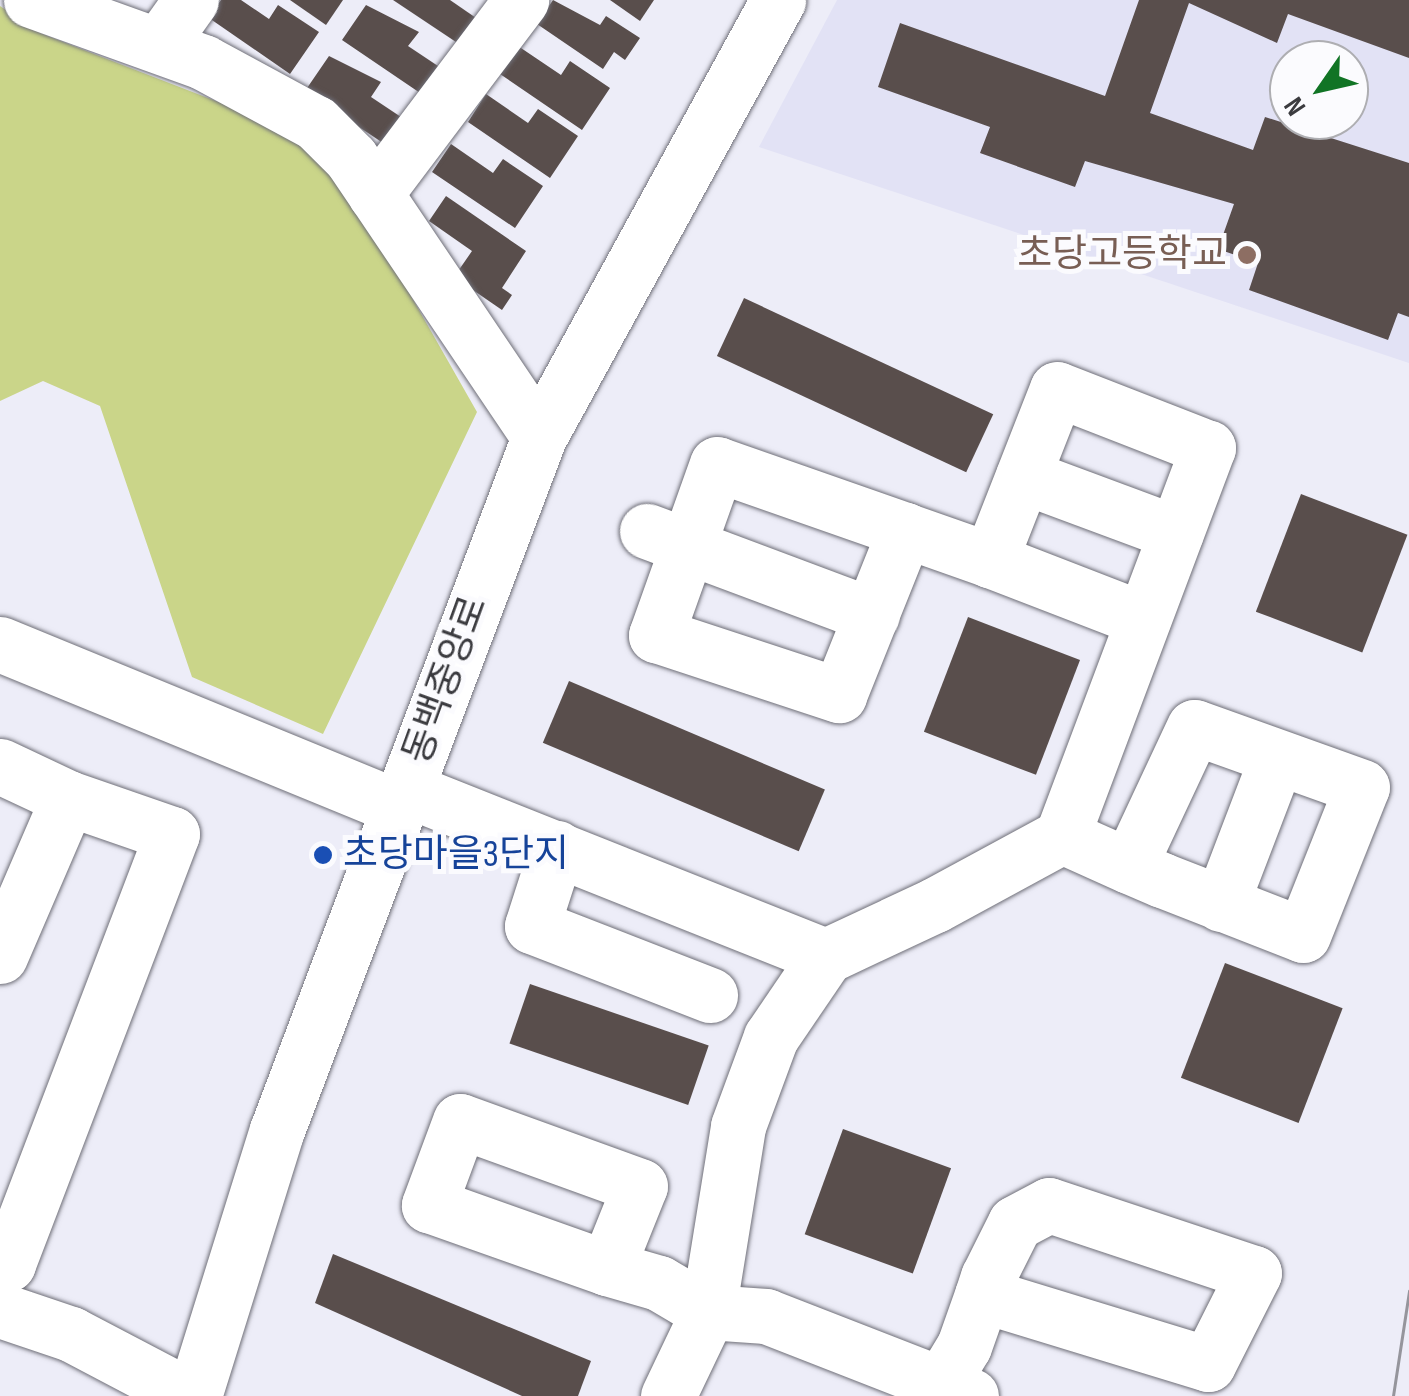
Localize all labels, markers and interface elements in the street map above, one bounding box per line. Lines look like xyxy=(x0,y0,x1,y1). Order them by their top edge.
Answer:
north arrow xyxy=(1269,40,1369,140)
text: N xyxy=(1278,91,1313,121)
place label: 초당고등학교 xyxy=(1017,232,1227,278)
marker: 초당고등학교 xyxy=(1236,244,1258,266)
street label: 동백중앙로 xyxy=(395,590,497,770)
place label: 초당마을3단지 xyxy=(343,832,569,878)
marker: 초당마을3단지 xyxy=(312,844,334,866)

